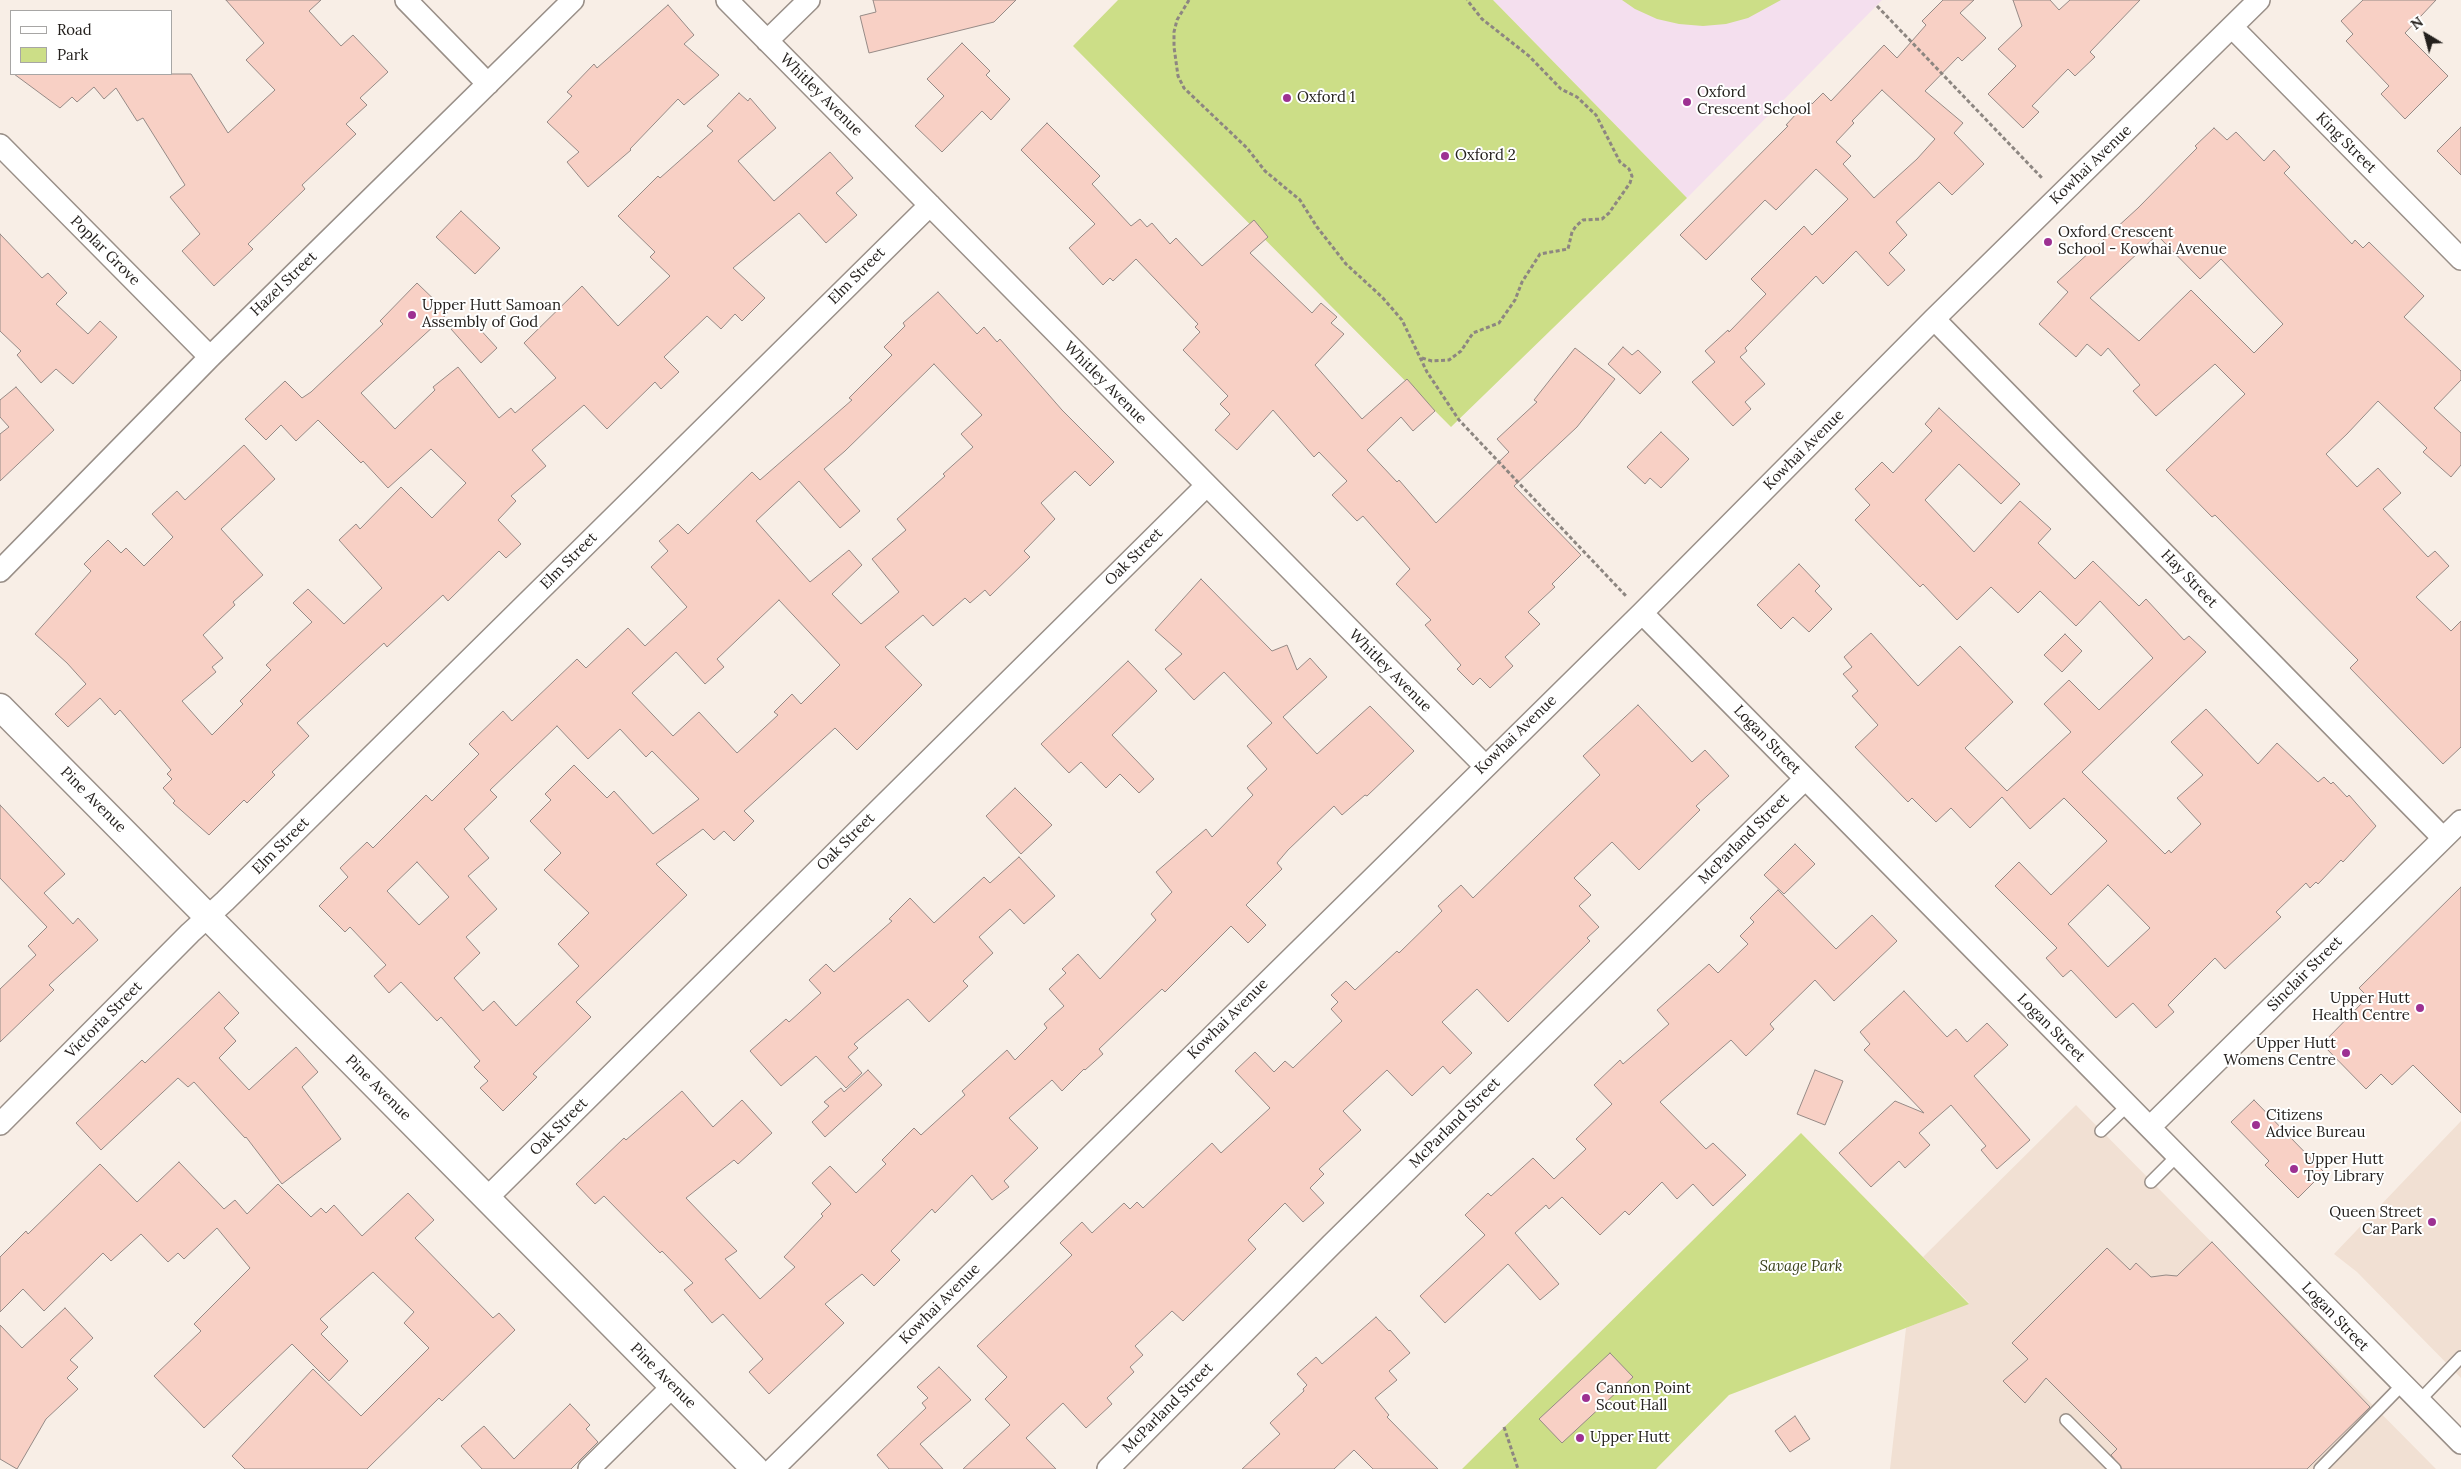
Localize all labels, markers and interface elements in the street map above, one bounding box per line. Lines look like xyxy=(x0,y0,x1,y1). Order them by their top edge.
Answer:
legend xyxy=(10,10,172,75)
north arrow xyxy=(2401,10,2451,60)
text: N xyxy=(2407,13,2427,33)
text: Road xyxy=(57,20,92,39)
text: Park xyxy=(57,45,88,64)
street label: Whitley Avenue xyxy=(776,50,866,140)
place label: Oxford Crescent School xyxy=(1697,84,1811,119)
place label: Oxford 1 xyxy=(1297,89,1355,107)
marker: Oxford 1 xyxy=(1281,92,1293,104)
marker: Oxford Crescent School xyxy=(1681,96,1693,108)
street label: King Street xyxy=(2312,109,2380,177)
street label: Kowhai Avenue xyxy=(2046,122,2136,208)
place label: Oxford 2 xyxy=(1455,147,1516,165)
marker: Oxford 2 xyxy=(1439,150,1451,162)
street label: Poplar Grove xyxy=(66,212,144,290)
place label: Oxford Crescent School - Kowhai Avenue xyxy=(2058,224,2227,259)
marker: Oxford Crescent School - Kowhai Avenue xyxy=(2042,236,2054,248)
street label: Elm Street xyxy=(825,244,889,308)
street label: Hazel Street xyxy=(247,248,321,320)
place label: Upper Hutt Samoan Assembly of God xyxy=(422,297,561,332)
marker: Upper Hutt Samoan Assembly of God xyxy=(406,309,418,321)
street label: Whitley Avenue xyxy=(1060,338,1150,428)
street label: Kowhai Avenue xyxy=(1760,406,1848,494)
street label: Oak Street xyxy=(1101,524,1167,590)
street label: Elm Street xyxy=(537,529,601,593)
street label: Hay Street xyxy=(2157,546,2221,612)
street label: Whitley Avenue xyxy=(1345,626,1435,716)
street label: Kowhai Avenue xyxy=(1471,692,1561,778)
street label: Logan Street xyxy=(1730,702,1804,778)
street label: Pine Avenue xyxy=(56,763,130,837)
street label: McParland Street xyxy=(1695,790,1793,888)
street label: Oak Street xyxy=(813,809,879,875)
street label: Elm Street xyxy=(249,814,313,878)
street label: Sinclair Street xyxy=(2264,933,2346,1015)
street label: Kowhai Avenue xyxy=(1184,975,1272,1063)
street label: Victoria Street xyxy=(62,978,146,1062)
street label: Logan Street xyxy=(2013,990,2089,1066)
place label: Upper Hutt Health Centre xyxy=(2312,990,2410,1025)
marker: Upper Hutt Health Centre xyxy=(2414,1002,2426,1014)
place label: Upper Hutt Womens Centre xyxy=(2223,1035,2336,1070)
marker: Upper Hutt Womens Centre xyxy=(2340,1047,2352,1059)
street label: Pine Avenue xyxy=(341,1051,415,1125)
street label: McParland Street xyxy=(1406,1074,1504,1172)
street label: Oak Street xyxy=(526,1094,592,1160)
place label: Citizens Advice Bureau xyxy=(2266,1107,2365,1142)
marker: Citizens Advice Bureau xyxy=(2250,1119,2262,1131)
place label: Upper Hutt Toy Library xyxy=(2304,1151,2384,1186)
marker: Upper Hutt Toy Library xyxy=(2288,1163,2300,1175)
place label: Queen Street Car Park xyxy=(2329,1204,2422,1239)
marker: Queen Street Car Park xyxy=(2426,1216,2438,1228)
park label: Savage Park xyxy=(1759,1258,1843,1276)
street label: Kowhai Avenue xyxy=(896,1260,984,1348)
street label: Logan Street xyxy=(2298,1279,2372,1355)
street label: Pine Avenue xyxy=(626,1339,700,1413)
street label: McParland Street xyxy=(1119,1359,1217,1457)
place label: Cannon Point Scout Hall xyxy=(1596,1380,1691,1415)
marker: Cannon Point Scout Hall xyxy=(1580,1392,1592,1404)
place label: Upper Hutt xyxy=(1590,1429,1670,1447)
marker: Upper Hutt xyxy=(1574,1432,1586,1444)

